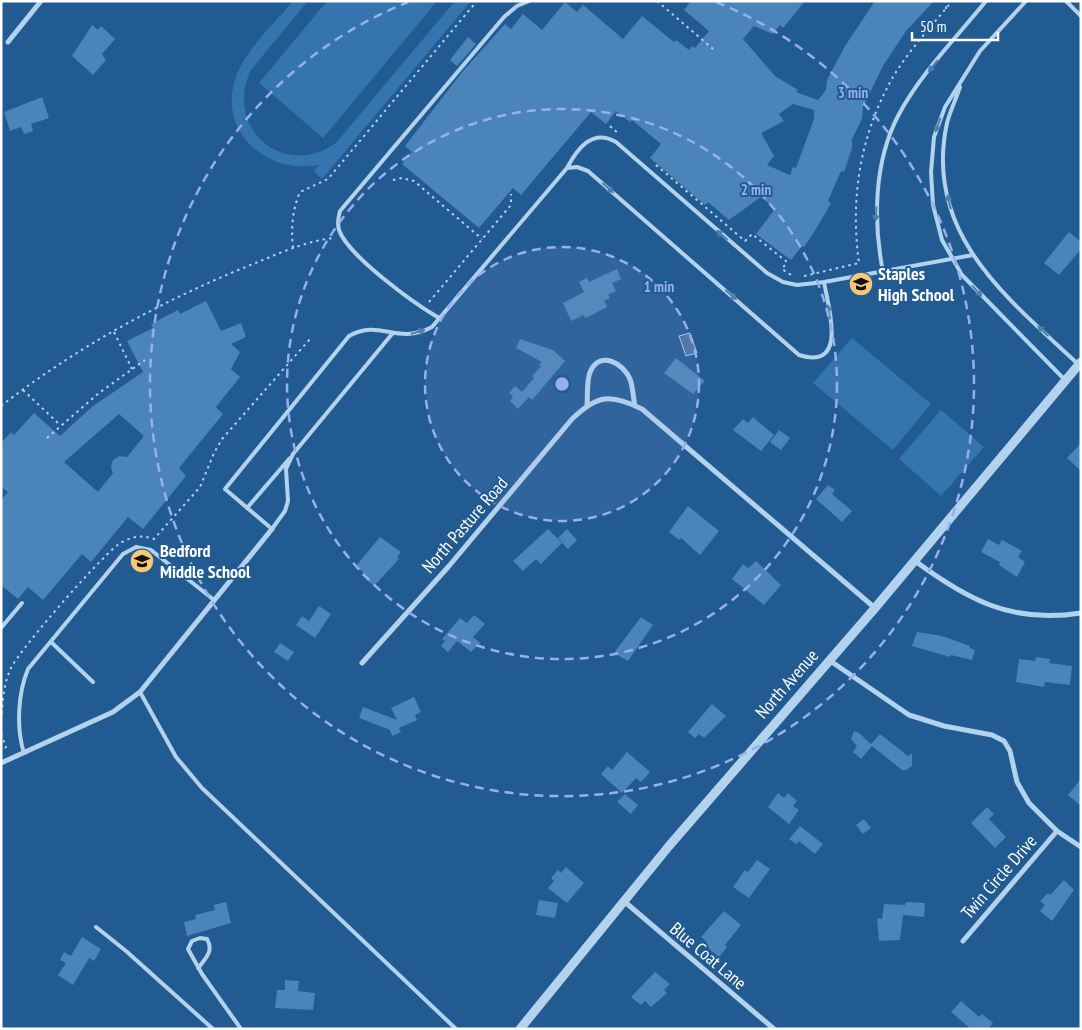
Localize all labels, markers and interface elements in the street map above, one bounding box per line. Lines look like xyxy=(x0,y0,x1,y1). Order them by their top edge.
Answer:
scale bar xyxy=(912,10,998,42)
text: 50 m xyxy=(920,17,946,36)
one-way arrow xyxy=(927,59,938,72)
text: 3 min xyxy=(838,83,868,102)
one-way arrow xyxy=(934,117,941,132)
text: 2 min xyxy=(741,180,771,199)
one-way arrow xyxy=(602,183,615,194)
one-way arrow xyxy=(944,194,952,209)
one-way arrow xyxy=(872,207,880,223)
one-way arrow xyxy=(717,229,729,241)
place label: Staples High School xyxy=(878,262,955,306)
school or university icon: Staples High School xyxy=(848,271,874,297)
text: 1 min xyxy=(644,277,674,296)
one-way arrow xyxy=(971,285,983,297)
one-way arrow xyxy=(724,290,737,301)
one-way arrow xyxy=(825,303,833,319)
one-way arrow xyxy=(1037,325,1049,337)
one-way arrow xyxy=(411,328,426,336)
centre of rings xyxy=(553,375,571,393)
street label: North Pasture Road xyxy=(417,472,513,578)
place label: Bedford Middle School xyxy=(160,539,251,583)
school or university icon: Bedford Middle School xyxy=(129,548,155,574)
street label: North Avenue xyxy=(750,644,823,723)
street label: Twin Circle Drive xyxy=(956,830,1041,923)
street label: Blue Coat Lane xyxy=(665,917,751,994)

